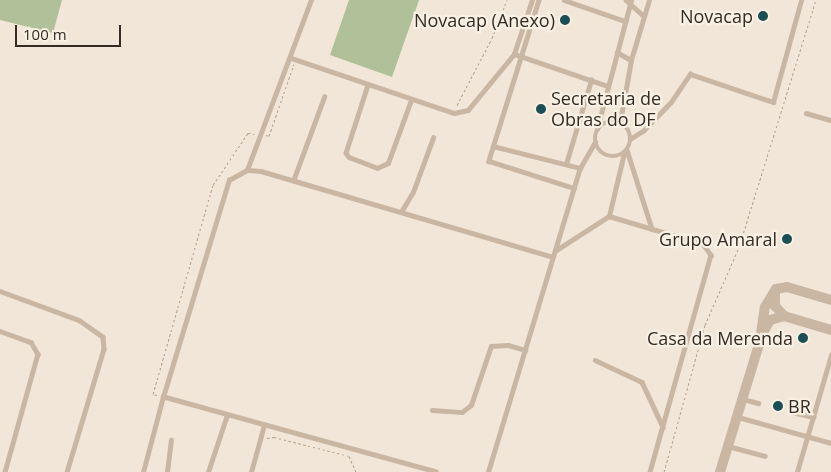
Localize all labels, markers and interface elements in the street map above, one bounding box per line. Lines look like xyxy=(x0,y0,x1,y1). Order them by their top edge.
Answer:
place label: Novacap xyxy=(680,5,753,27)
place label: Novacap (Anexo) xyxy=(414,9,555,31)
marker: Novacap xyxy=(757,10,769,22)
marker: Novacap (Anexo) xyxy=(559,14,571,26)
scale bar xyxy=(18,15,124,47)
text: 100 m xyxy=(23,24,67,44)
place label: Secretaria de Obras do DF xyxy=(551,88,661,130)
marker: Secretaria de Obras do DF xyxy=(535,103,547,115)
place label: Grupo Amaral xyxy=(659,228,777,250)
marker: Grupo Amaral xyxy=(781,233,793,245)
place label: Casa da Merenda xyxy=(647,327,793,349)
marker: Casa da Merenda xyxy=(797,332,809,344)
place label: BR xyxy=(788,395,811,417)
marker: BR xyxy=(772,400,784,412)

